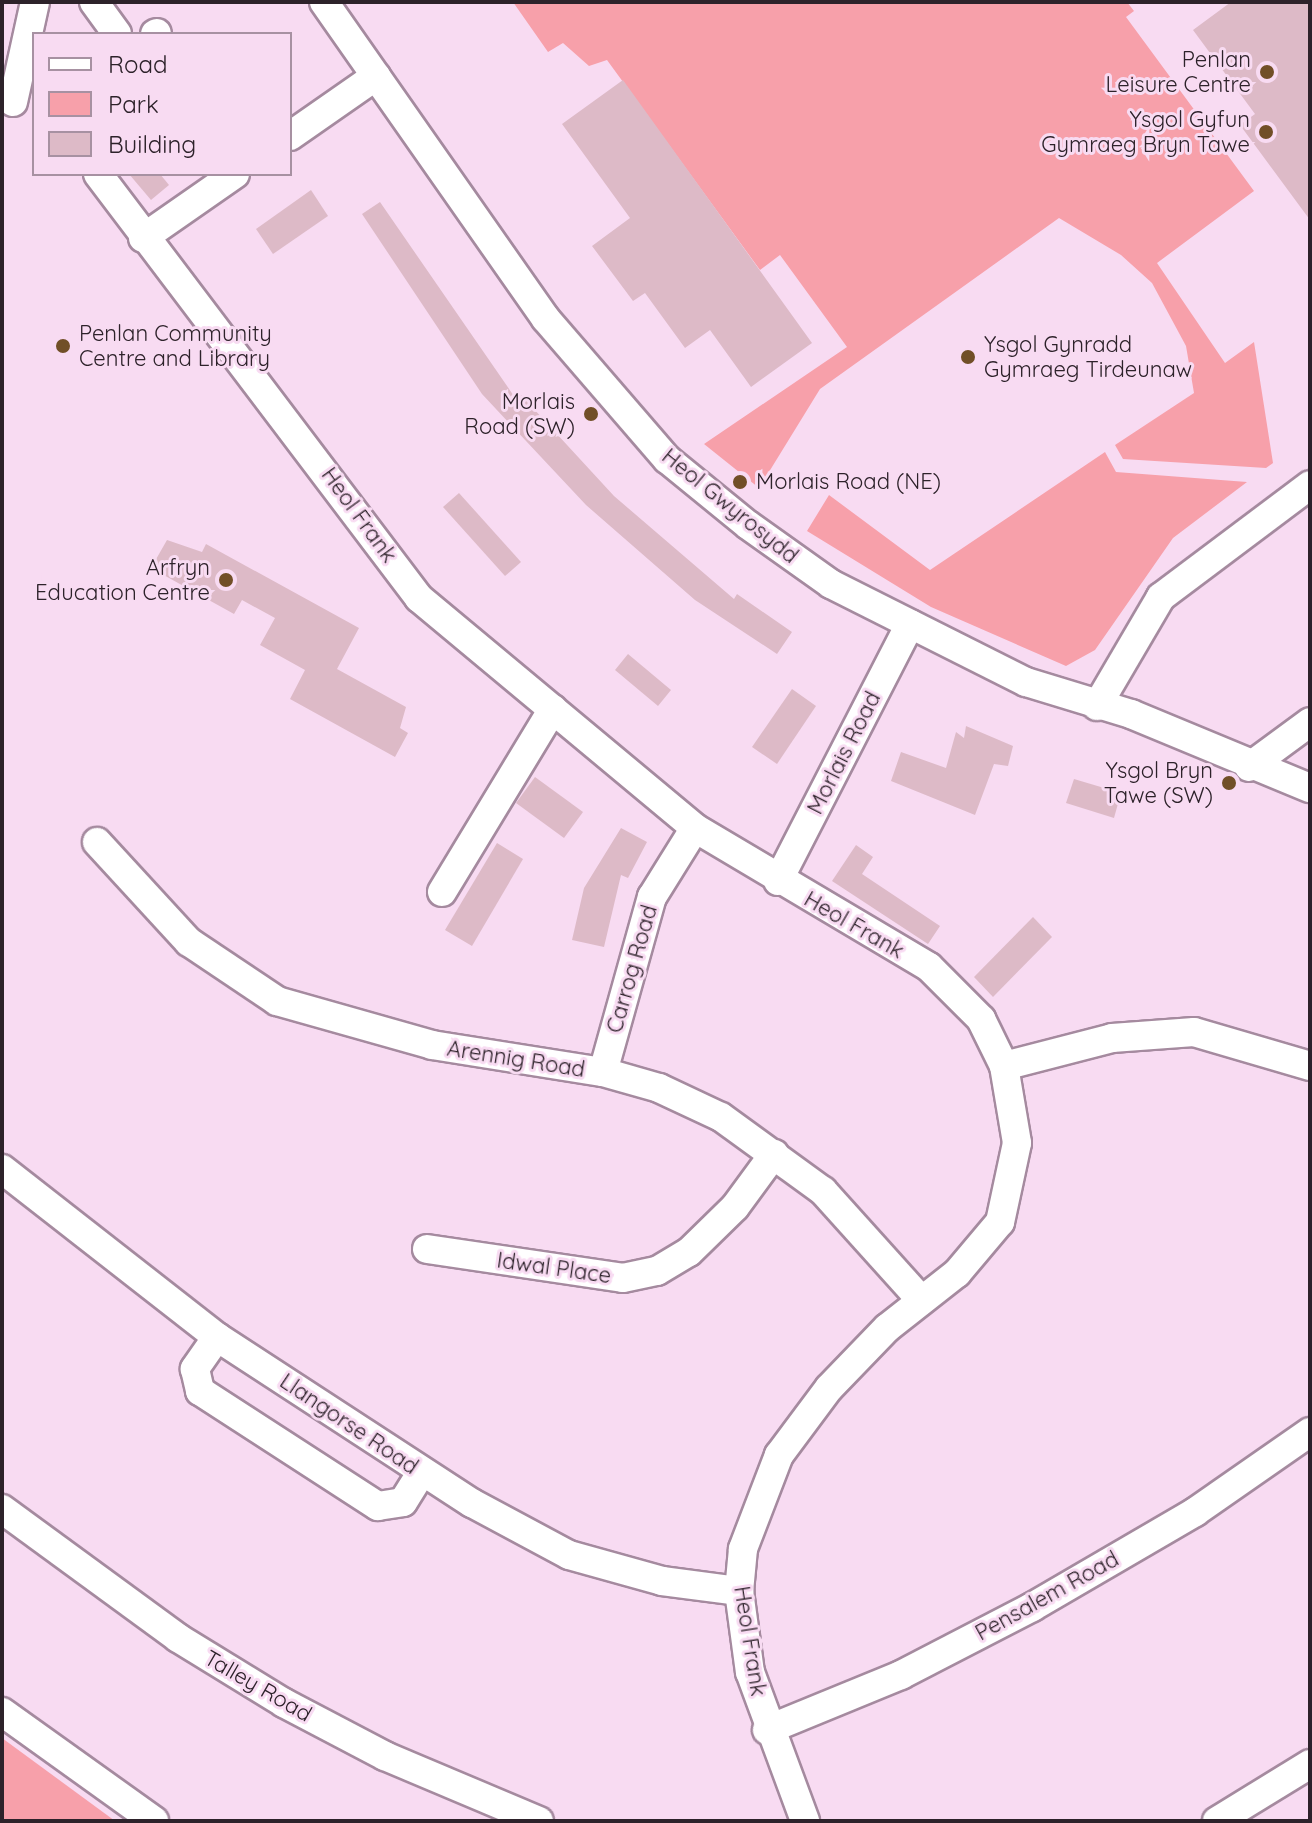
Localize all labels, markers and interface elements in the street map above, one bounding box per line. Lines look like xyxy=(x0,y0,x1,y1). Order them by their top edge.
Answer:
legend xyxy=(32,32,292,176)
place label: Penlan Leisure Centre xyxy=(1106,46,1251,98)
text: Road xyxy=(108,49,168,79)
marker: Penlan Leisure Centre xyxy=(1258,63,1276,81)
text: Park xyxy=(108,89,159,119)
place label: Ysgol Gyfun Gymraeg Bryn Tawe xyxy=(1041,106,1250,158)
marker: Ysgol Gyfun Gymraeg Bryn Tawe xyxy=(1257,123,1275,141)
text: Building xyxy=(108,129,196,159)
place label: Penlan Community Centre and Library xyxy=(79,320,272,372)
place label: Ysgol Gynradd Gymraeg Tirdeunaw xyxy=(984,331,1192,382)
marker: Penlan Community Centre and Library xyxy=(54,337,72,355)
marker: Ysgol Gynradd Gymraeg Tirdeunaw xyxy=(959,348,977,366)
place label: Morlais Road (SW) xyxy=(464,388,575,440)
marker: Morlais Road (SW) xyxy=(582,405,600,423)
street label: Heol Gwyrosydd xyxy=(657,443,803,569)
street label: Heol Frank xyxy=(316,462,402,568)
place label: Morlais Road (NE) xyxy=(756,469,941,495)
marker: Morlais Road (NE) xyxy=(731,473,749,491)
place label: Arfryn Education Centre xyxy=(35,554,210,606)
marker: Arfryn Education Centre xyxy=(217,571,235,589)
street label: Morlais Road xyxy=(802,687,886,819)
place label: Ysgol Bryn Tawe (SW) xyxy=(1104,757,1213,808)
marker: Ysgol Bryn Tawe (SW) xyxy=(1220,774,1238,792)
street label: Heol Frank xyxy=(799,886,909,964)
street label: Carrog Road xyxy=(601,902,663,1036)
street label: Arennig Road xyxy=(445,1035,587,1083)
street label: Idwal Place xyxy=(495,1247,613,1289)
street label: Llangorse Road xyxy=(275,1368,423,1480)
street label: Pensalem Road xyxy=(971,1546,1123,1646)
street label: Heol Frank xyxy=(728,1584,772,1698)
street label: Talley Road xyxy=(200,1645,316,1727)

